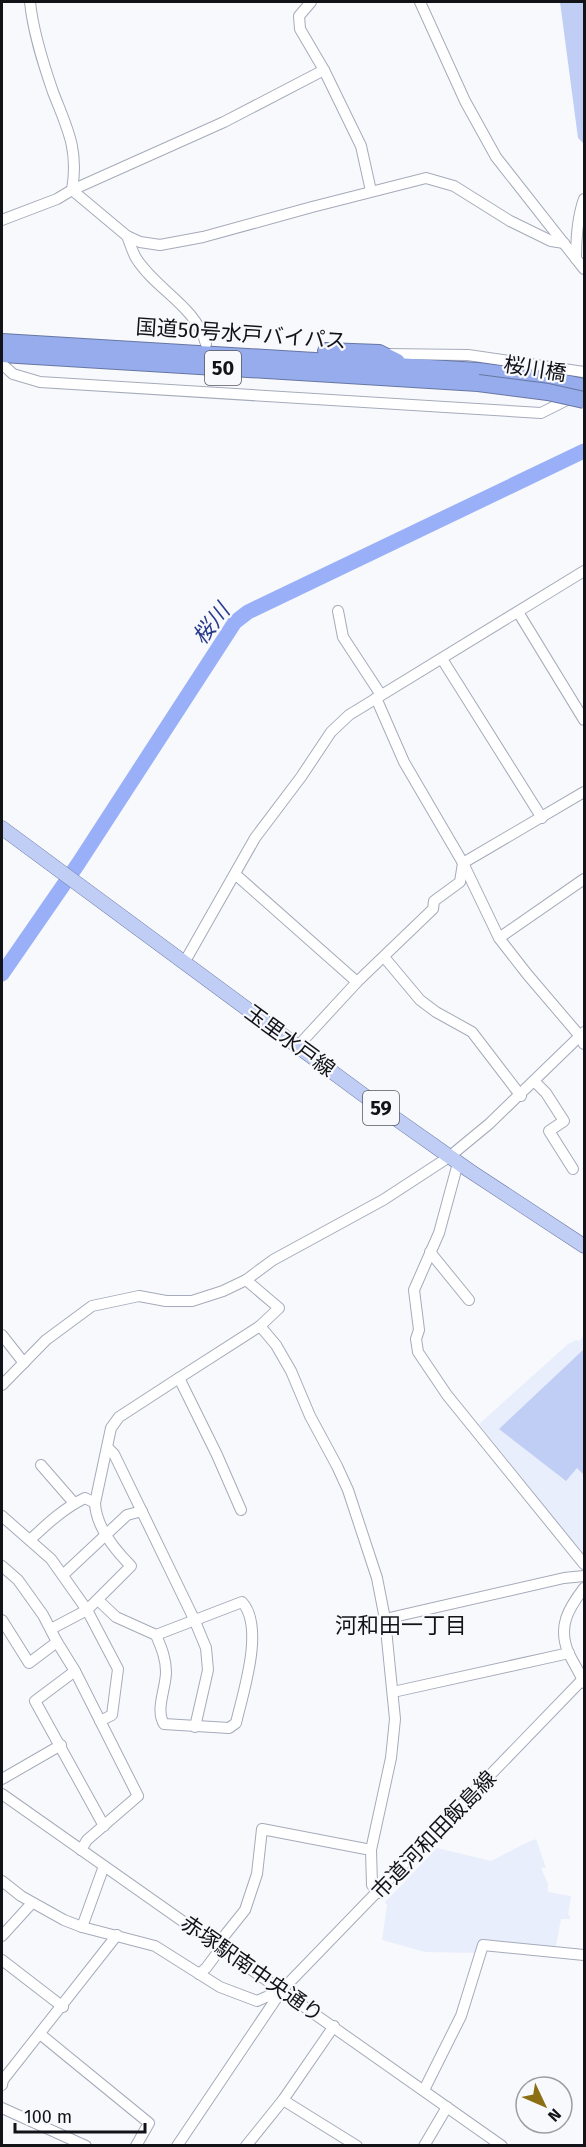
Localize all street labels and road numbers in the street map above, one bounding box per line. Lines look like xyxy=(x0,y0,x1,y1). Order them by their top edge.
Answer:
street label: 国道50号水戸バイパス xyxy=(135,314,347,354)
road number: 50 xyxy=(205,351,241,385)
street label: 桜川橋 xyxy=(502,351,568,387)
street label: 玉里水戸線 xyxy=(240,1000,340,1082)
road number: 59 xyxy=(363,1091,399,1125)
street label: 市道河和田飯島線 xyxy=(366,1766,502,1904)
street label: 赤塚駅南中央通り xyxy=(176,1910,328,2028)

